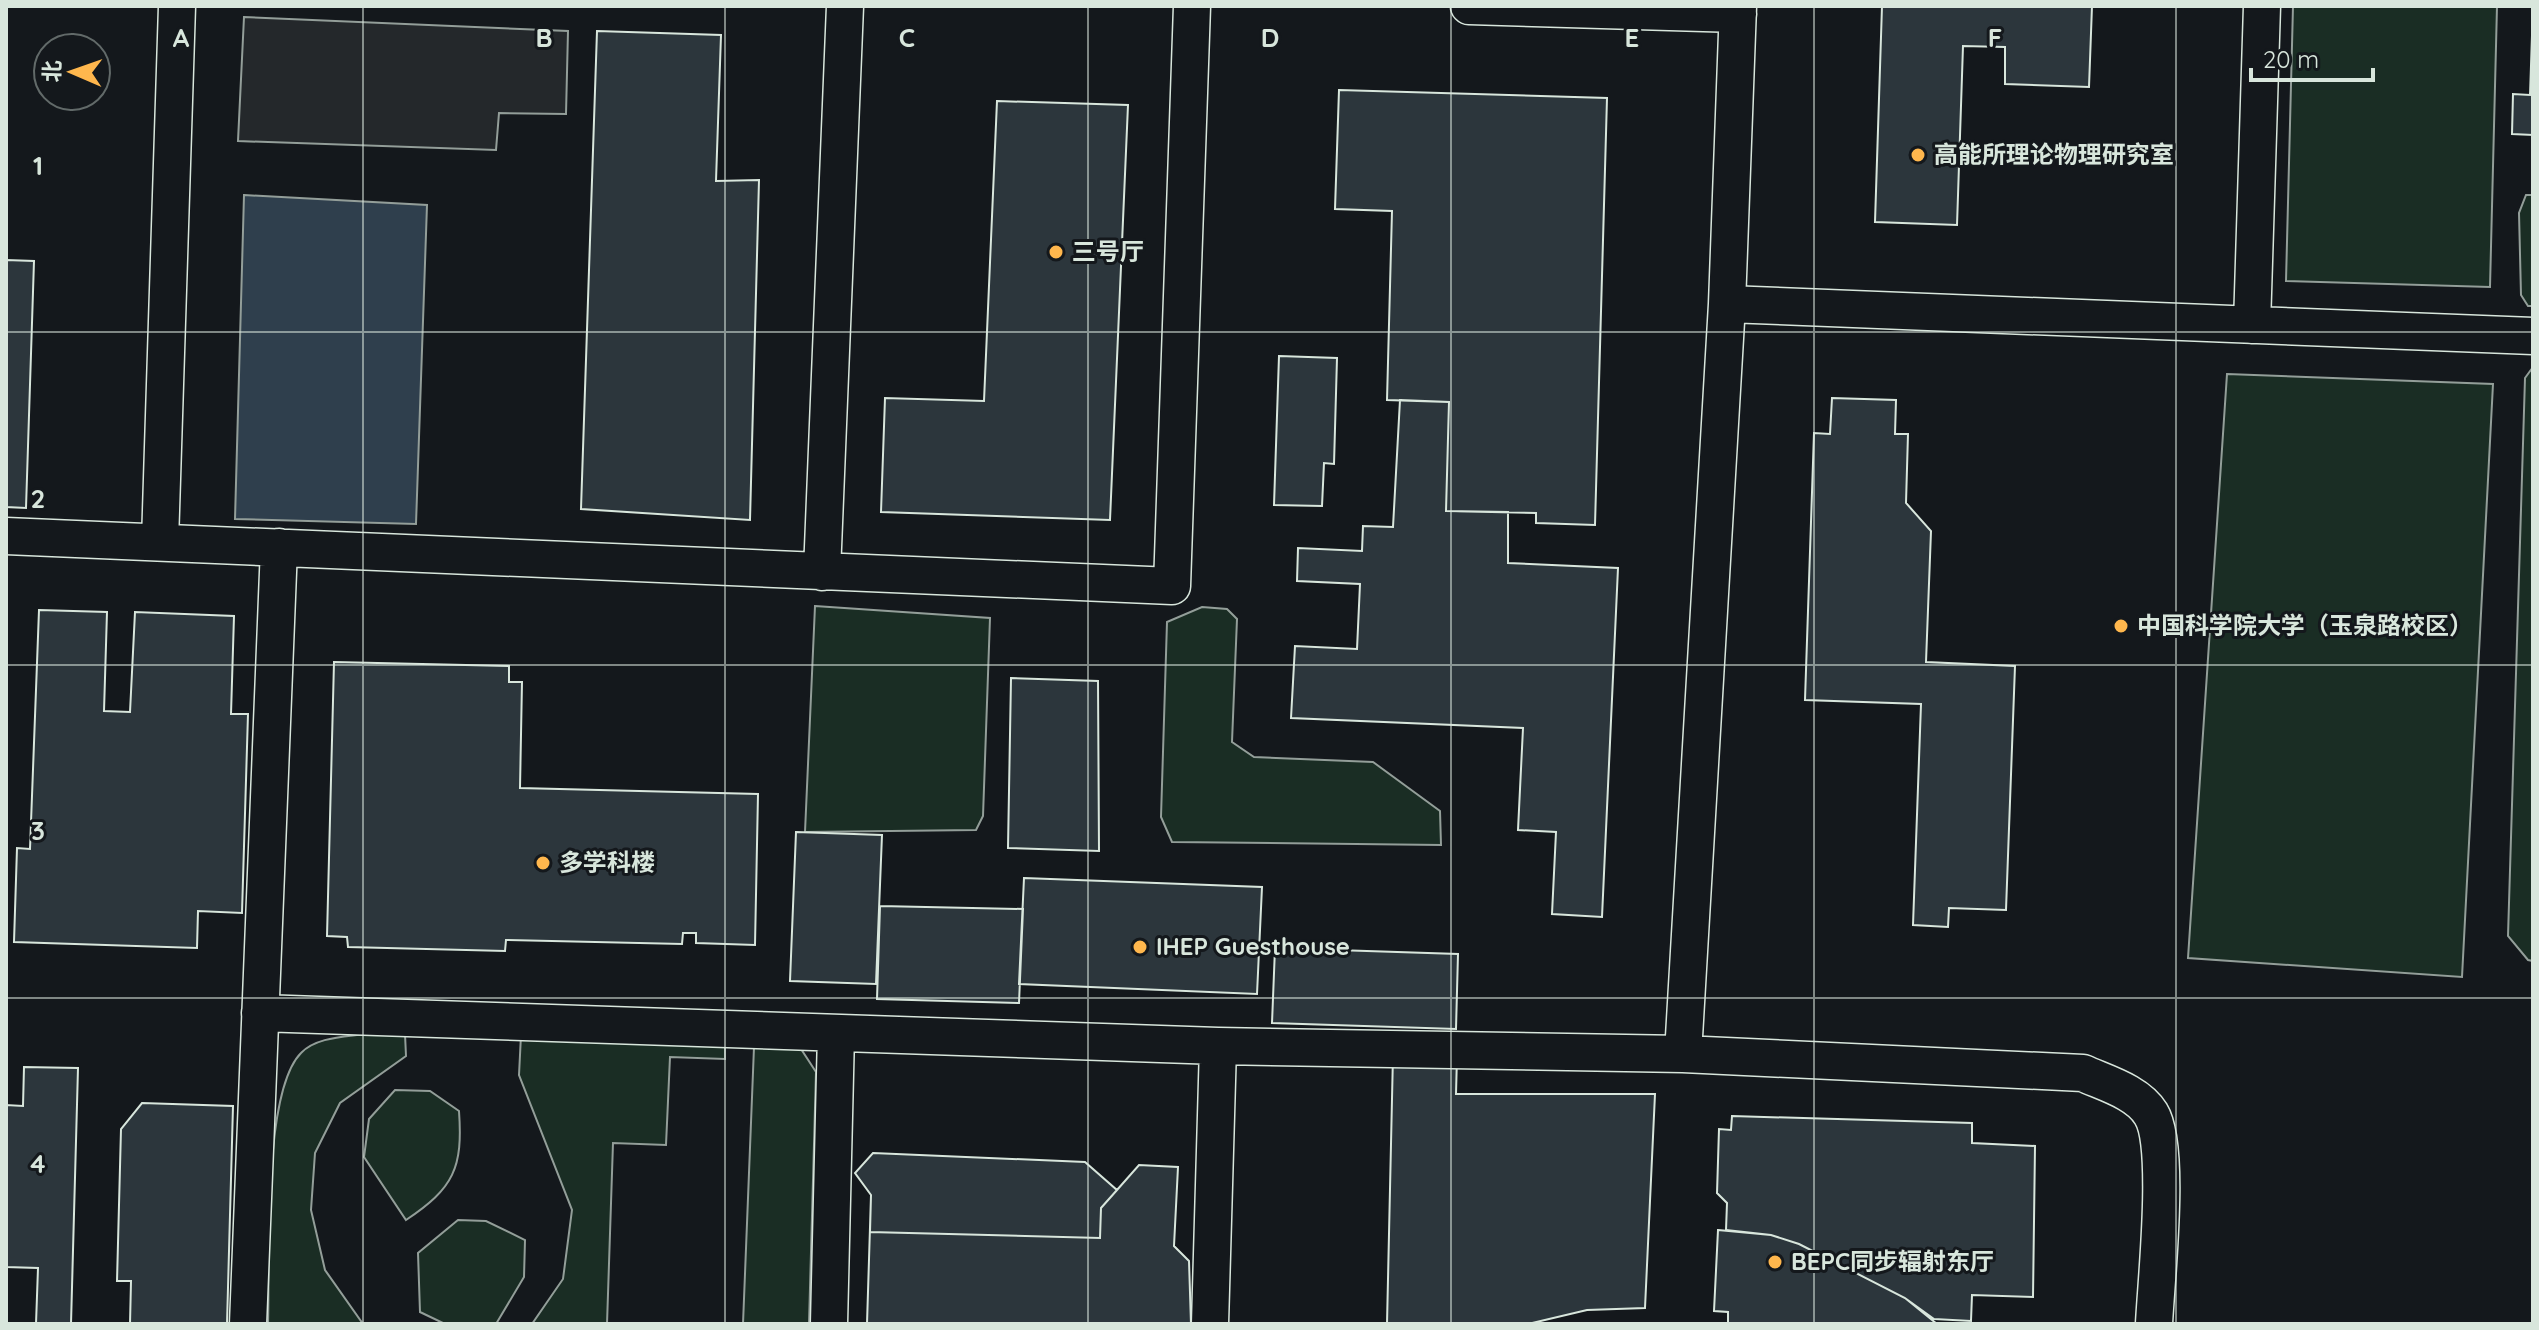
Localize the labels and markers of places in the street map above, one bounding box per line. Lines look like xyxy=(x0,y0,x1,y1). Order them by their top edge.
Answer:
place label: 高能所理论物理研究室 xyxy=(1934,139,2174,169)
marker: 高能所理论物理研究室 xyxy=(1909,146,1927,164)
place label: 三号厅 xyxy=(1072,236,1144,266)
marker: 三号厅 xyxy=(1047,243,1065,261)
place label: 中国科学院大学（玉泉路校区） xyxy=(2137,610,2473,640)
marker: 中国科学院大学（玉泉路校区） xyxy=(2112,617,2130,635)
place label: 多学科楼 xyxy=(559,847,655,877)
marker: 多学科楼 xyxy=(534,854,552,872)
place label: IHEP Guesthouse xyxy=(1156,931,1350,961)
marker: IHEP Guesthouse xyxy=(1131,938,1149,956)
place label: BEPC同步辐射东厅 xyxy=(1791,1246,1994,1276)
marker: BEPC同步辐射东厅 xyxy=(1766,1253,1784,1271)

